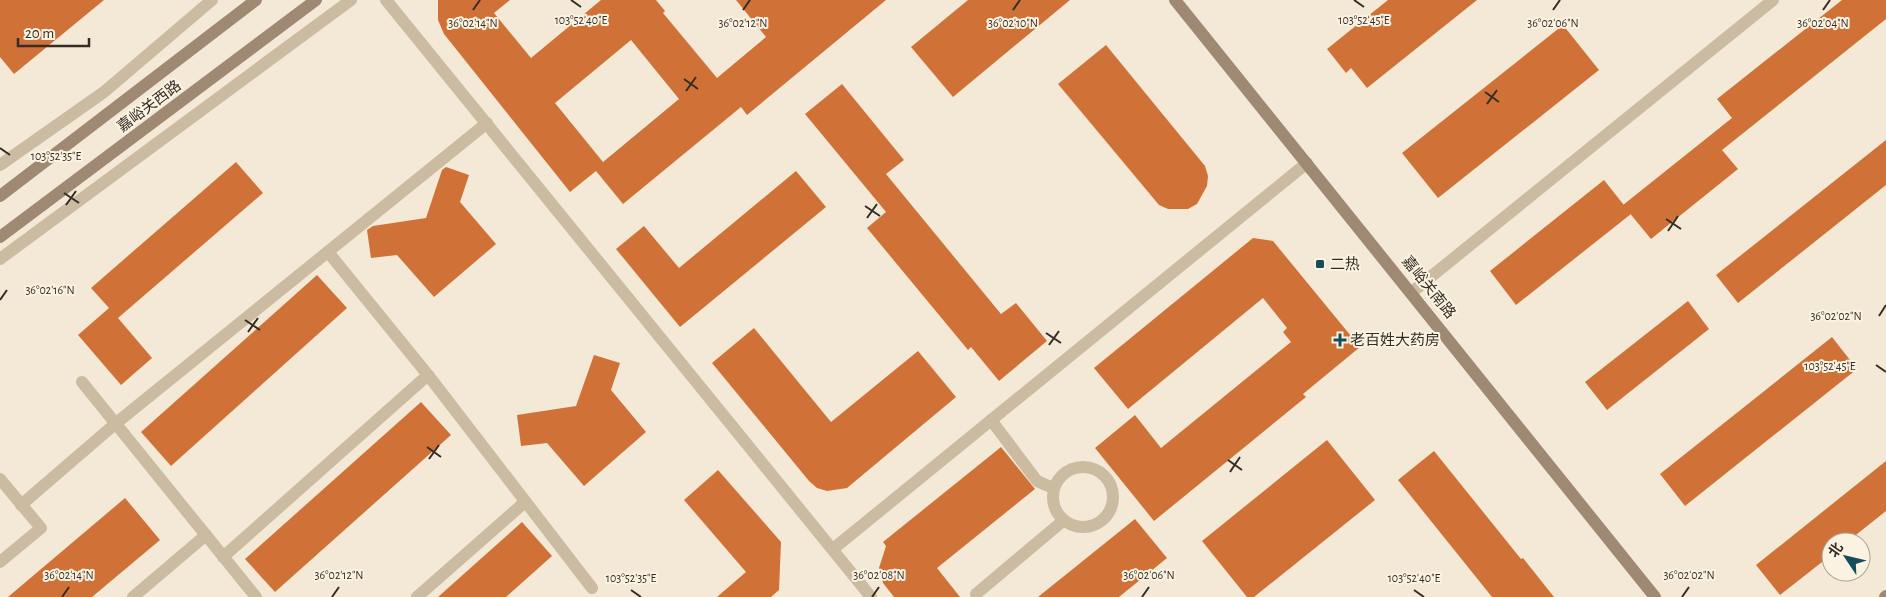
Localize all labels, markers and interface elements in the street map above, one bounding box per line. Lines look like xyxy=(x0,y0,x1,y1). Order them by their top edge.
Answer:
text: 103°52'40"E xyxy=(555,14,608,26)
text: 103°52'45"E xyxy=(1338,14,1390,26)
scale bar xyxy=(18,15,89,47)
text: 36°02'14"N xyxy=(448,17,498,29)
text: 36°02'12"N xyxy=(718,17,768,29)
text: 36°02'10"N xyxy=(988,17,1038,29)
text: 36°02'06"N xyxy=(1527,17,1579,29)
text: 36°02'04"N xyxy=(1797,17,1849,29)
text: 20 m xyxy=(25,26,54,41)
street label: 嘉峪关西路 xyxy=(114,77,184,135)
text: 103°52'35"E xyxy=(31,150,81,162)
street label: 嘉峪关南路 xyxy=(1399,253,1459,321)
place label: 二热 xyxy=(1330,255,1360,272)
marker: 二热 xyxy=(1314,258,1326,270)
text: 36°02'16"N xyxy=(25,284,75,296)
text: 36°02'02"N xyxy=(1810,310,1862,322)
place label: 老百姓大药房 xyxy=(1350,331,1440,348)
marker: 老百姓大药房 xyxy=(1334,334,1346,346)
text: 103°52'45"E xyxy=(1804,360,1856,372)
north arrow xyxy=(1821,532,1871,582)
text: 北 xyxy=(1826,540,1846,560)
text: 36°02'14"N xyxy=(44,569,94,581)
text: 36°02'12"N xyxy=(314,569,364,581)
text: 36°02'08"N xyxy=(853,569,905,581)
text: 36°02'06"N xyxy=(1123,569,1175,581)
text: 36°02'02"N xyxy=(1663,569,1715,581)
text: 103°52'35"E xyxy=(606,572,656,584)
text: 103°52'40"E xyxy=(1388,572,1441,584)

